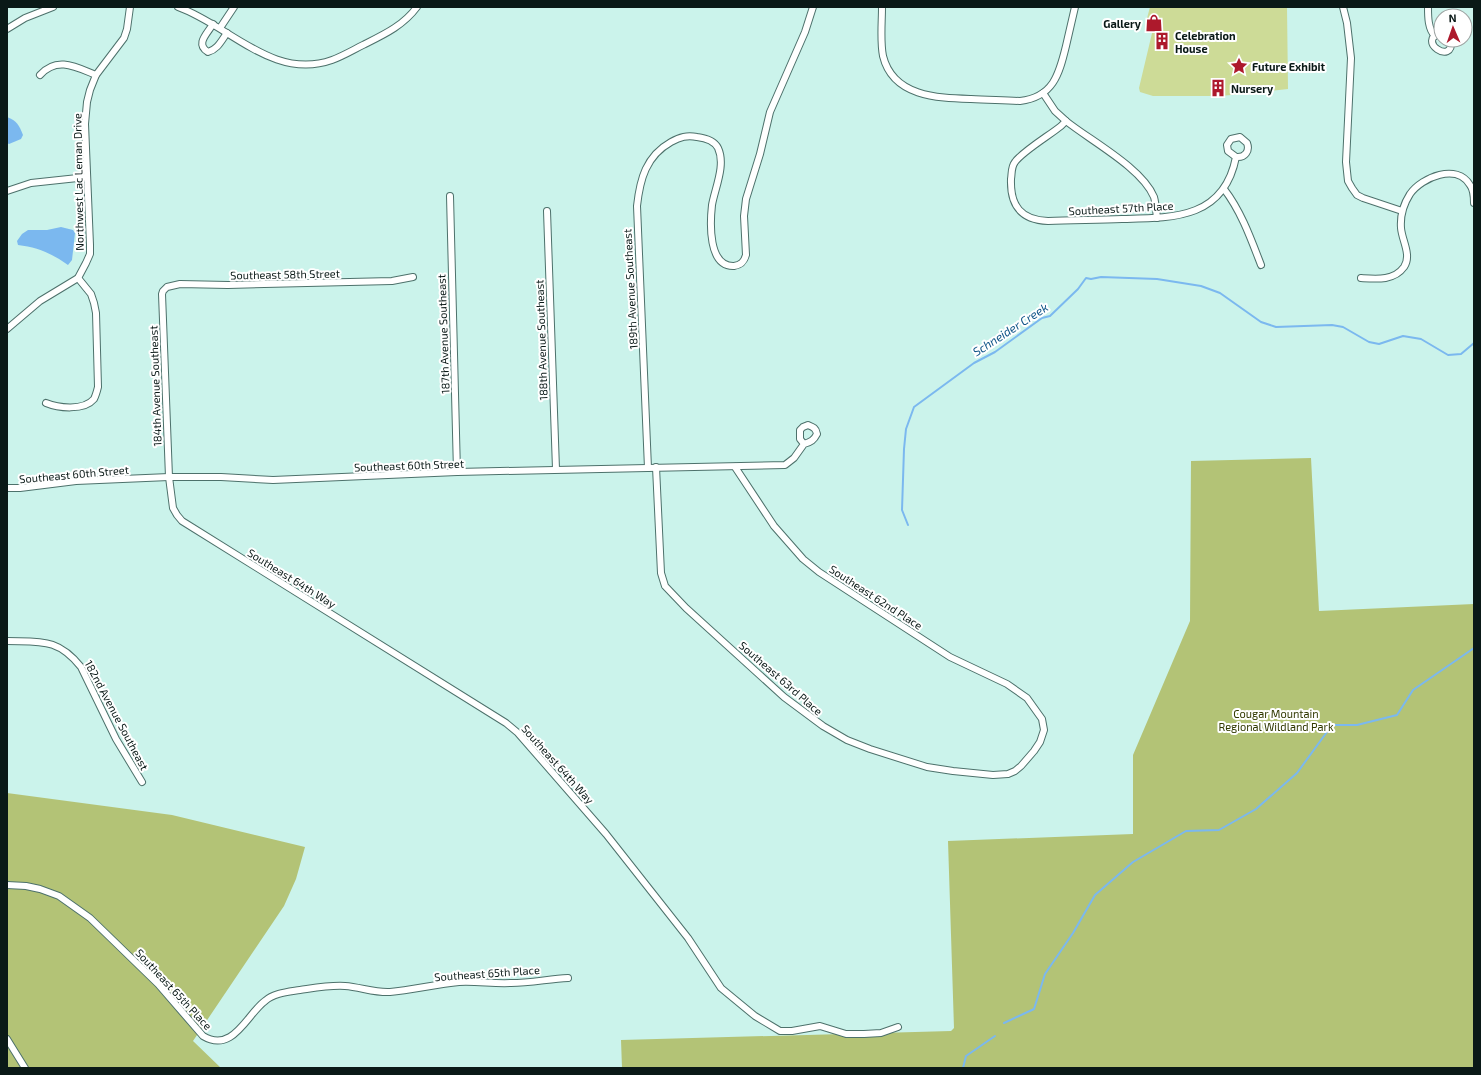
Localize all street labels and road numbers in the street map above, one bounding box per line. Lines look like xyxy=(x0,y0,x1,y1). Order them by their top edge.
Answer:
street label: Northwest Lac Leman Drive xyxy=(70,113,86,251)
street label: Southeast 57th Place xyxy=(1068,199,1174,217)
street label: 189th Avenue Southeast xyxy=(620,229,640,349)
street label: Southeast 58th Street xyxy=(230,267,340,281)
street label: 187th Avenue Southeast xyxy=(434,274,452,394)
street label: 188th Avenue Southeast xyxy=(532,279,550,401)
street label: 184th Avenue Southeast xyxy=(146,325,164,447)
street label: Southeast 60th Street xyxy=(354,457,464,473)
street label: Southeast 60th Street xyxy=(19,463,129,485)
street label: Southeast 64th Way xyxy=(245,546,339,611)
street label: Southeast 62nd Place xyxy=(827,562,925,632)
street label: Southeast 63rd Place xyxy=(737,638,825,718)
street label: 182nd Avenue Southeast xyxy=(83,658,151,772)
street label: Southeast 64th Way xyxy=(519,722,597,806)
street label: Southeast 65th Place xyxy=(133,946,215,1032)
street label: Southeast 65th Place xyxy=(434,963,540,983)

